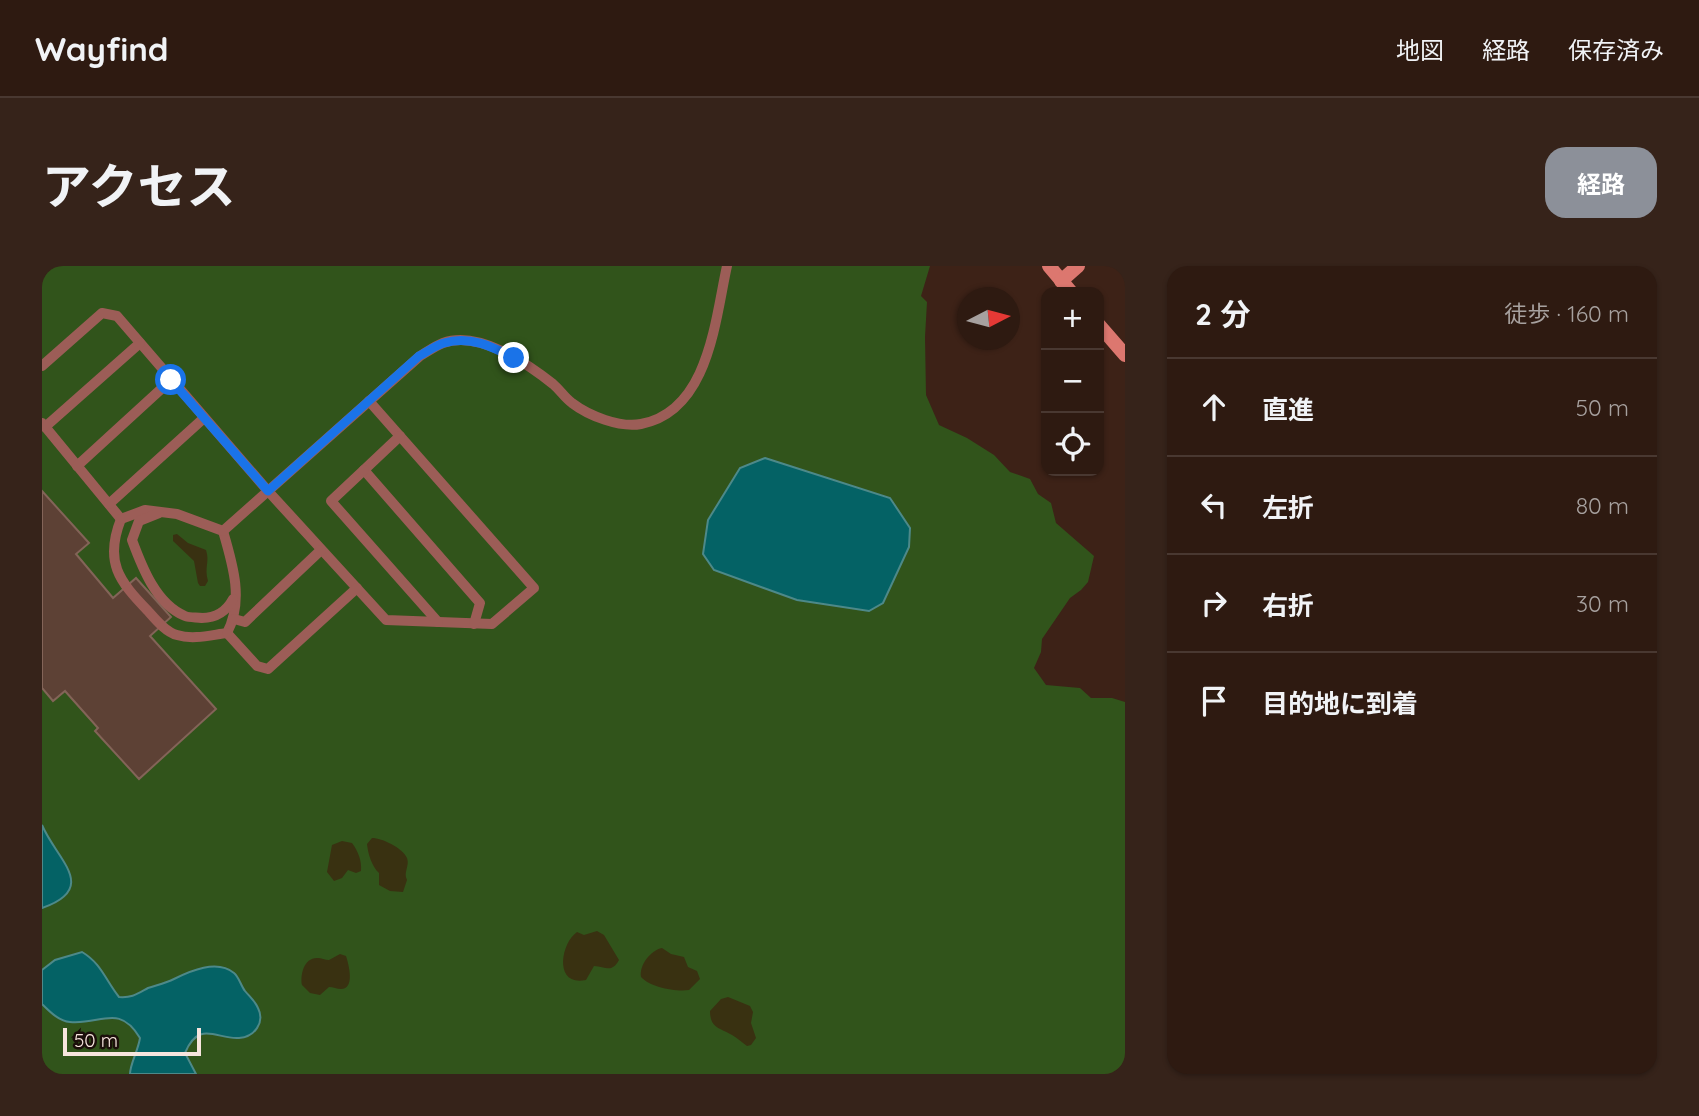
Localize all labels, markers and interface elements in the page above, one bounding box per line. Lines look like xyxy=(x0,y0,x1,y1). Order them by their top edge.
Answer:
text: Wayfind xyxy=(35,28,169,69)
text: 地図 xyxy=(1396,35,1444,65)
text: 経路 xyxy=(1482,35,1530,65)
text: 保存済み xyxy=(1568,35,1664,65)
button: 経路 xyxy=(1545,147,1657,218)
text: アクセス xyxy=(42,155,236,216)
north arrow xyxy=(957,287,1020,350)
map controls xyxy=(1041,287,1104,476)
button: + xyxy=(1041,287,1104,350)
text: 2 分 xyxy=(1195,295,1250,333)
text: 徒歩 · 160 m xyxy=(1504,299,1629,328)
route end xyxy=(498,342,529,373)
button: − xyxy=(1041,350,1104,413)
route start xyxy=(155,364,186,395)
icon: ahead xyxy=(1195,388,1233,426)
text: 直進 xyxy=(1262,393,1314,426)
text: 50 m xyxy=(1576,393,1629,422)
button: locate xyxy=(1041,413,1104,476)
icon: left xyxy=(1195,486,1233,524)
text: 左折 xyxy=(1262,491,1314,524)
text: 80 m xyxy=(1576,491,1629,520)
icon: right xyxy=(1195,584,1233,622)
text: 右折 xyxy=(1262,589,1314,622)
text: 30 m xyxy=(1576,589,1629,618)
icon: arrive xyxy=(1195,682,1233,720)
text: 目的地に到着 xyxy=(1262,687,1418,720)
scale bar xyxy=(63,1025,201,1057)
text: 50 m xyxy=(74,1028,118,1052)

